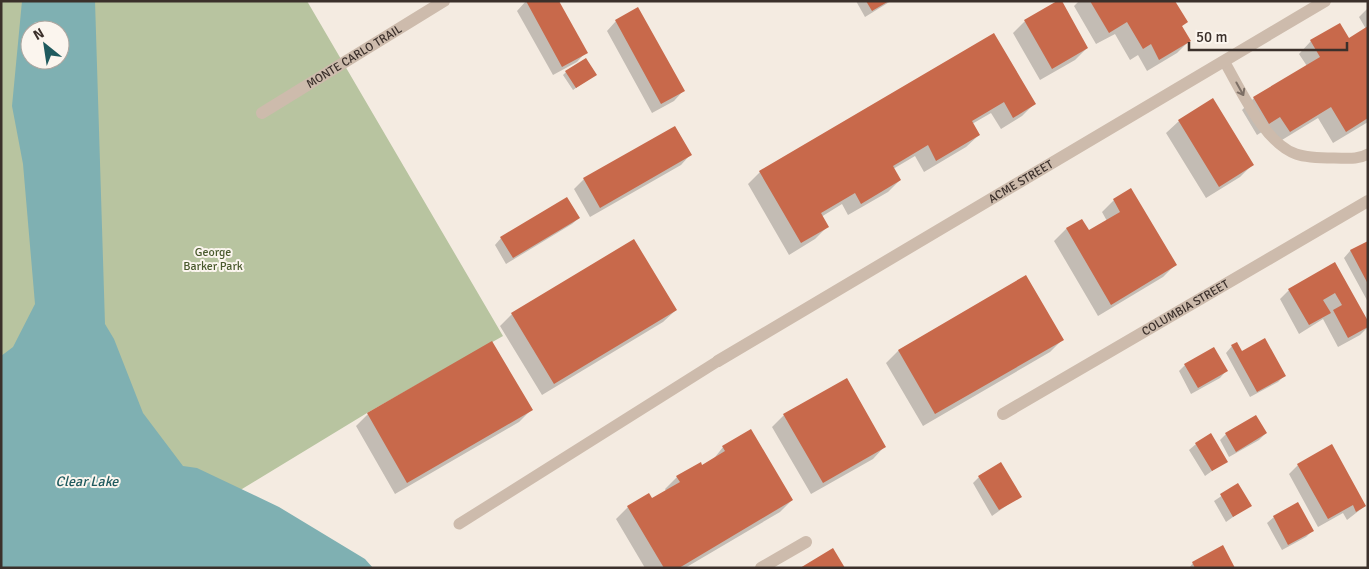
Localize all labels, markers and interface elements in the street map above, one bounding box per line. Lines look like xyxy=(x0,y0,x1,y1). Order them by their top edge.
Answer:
north arrow xyxy=(20,20,70,70)
scale bar xyxy=(1189,20,1346,52)
street label: MONTE CARLO TRAIL xyxy=(303,21,405,91)
text: N xyxy=(30,24,47,44)
text: 50 m xyxy=(1196,28,1227,46)
one-way arrow xyxy=(1236,82,1246,96)
street label: ACME STREET xyxy=(986,156,1056,206)
park label: George Barker Park xyxy=(183,245,243,274)
street label: COLUMBIA STREET xyxy=(1139,276,1232,339)
water label: Clear Lake xyxy=(56,473,119,490)

